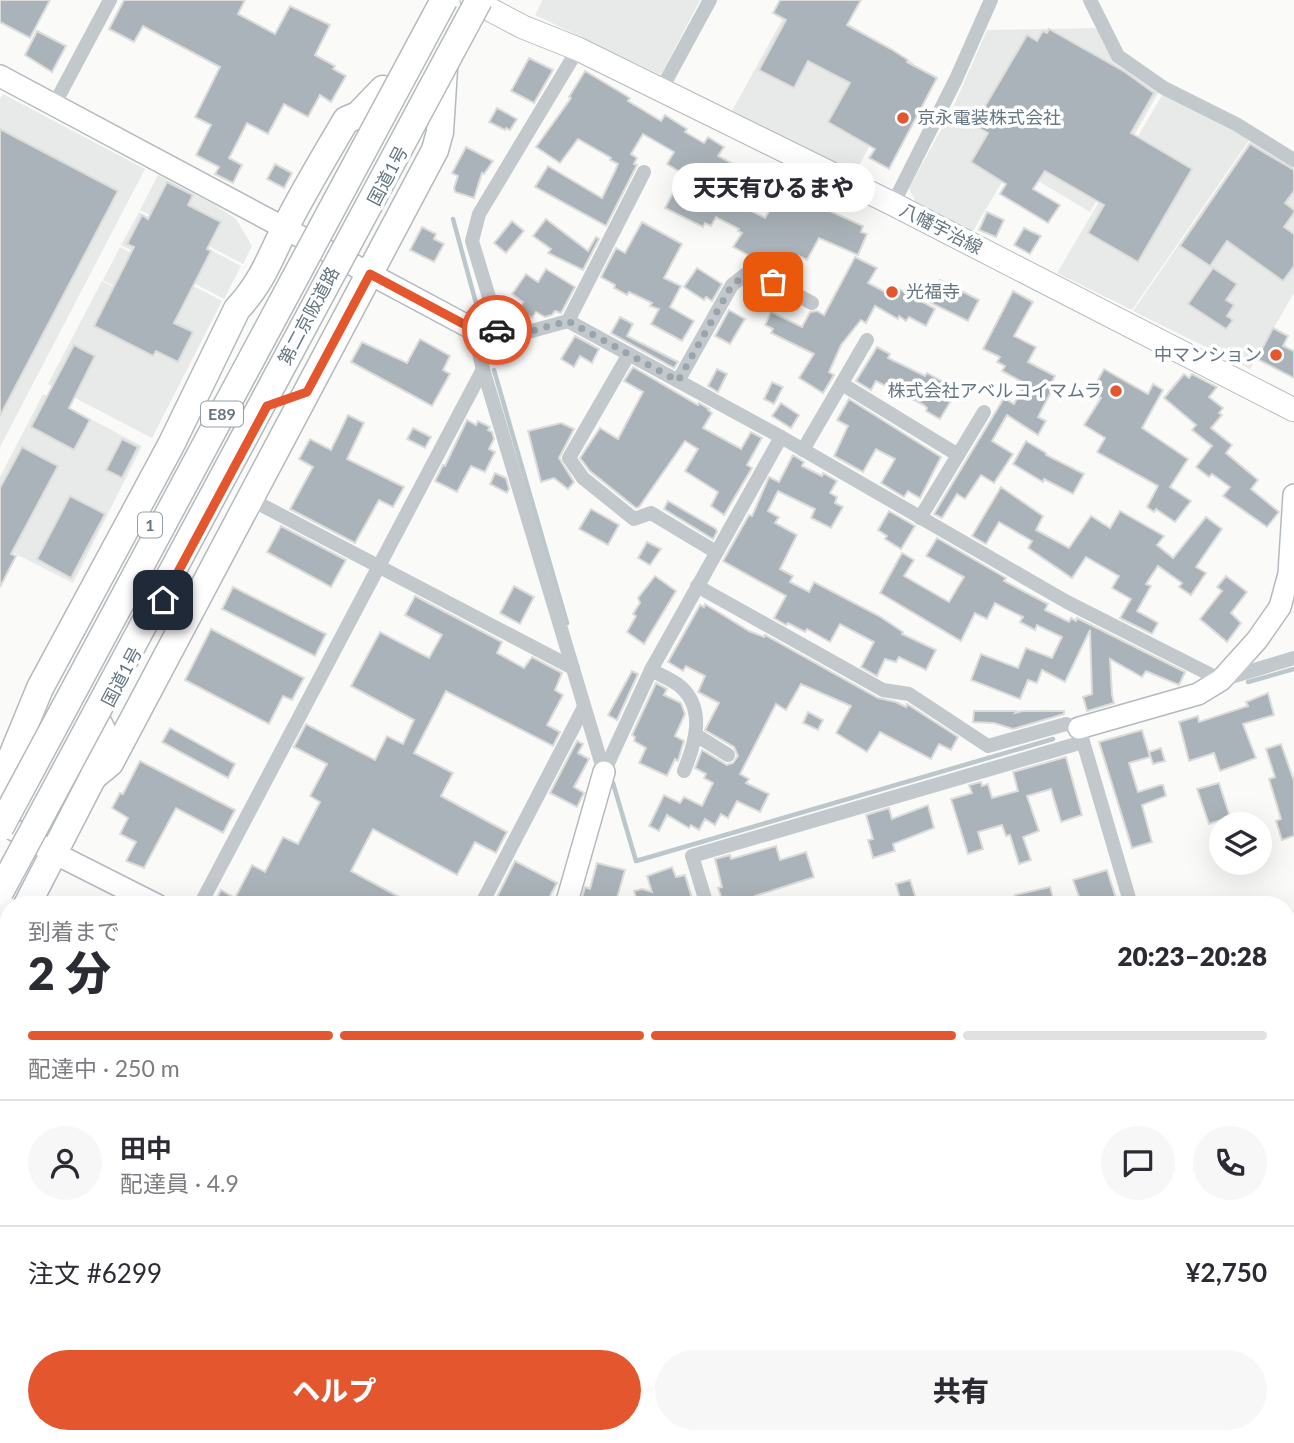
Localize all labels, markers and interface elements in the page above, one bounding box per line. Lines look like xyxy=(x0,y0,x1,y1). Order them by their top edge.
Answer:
place label: 京永電装株式会社 xyxy=(917,106,1061,128)
marker: 京永電装株式会社 xyxy=(895,110,911,126)
street label: 国道1号 xyxy=(362,142,412,209)
callout: 天天有ひるまや xyxy=(672,163,874,212)
text: 天天有ひるまや xyxy=(693,173,854,201)
street label: 八幡宇治線 xyxy=(896,198,987,258)
pin xyxy=(743,252,803,312)
street label: 第二京阪道路 xyxy=(273,263,343,368)
icon: bag xyxy=(754,263,792,301)
place label: 光福寺 xyxy=(906,280,960,302)
marker: 光福寺 xyxy=(884,284,900,300)
courier xyxy=(462,295,532,365)
icon: car xyxy=(478,311,516,349)
place label: 中マンション xyxy=(1154,343,1262,365)
marker: 中マンション xyxy=(1268,347,1284,363)
place label: 株式会社アベルコイマムラ xyxy=(888,379,1102,401)
marker: 株式会社アベルコイマムラ xyxy=(1108,383,1124,399)
road number: E89 xyxy=(201,402,243,426)
road number: 1 xyxy=(138,512,162,538)
pin xyxy=(133,570,193,630)
icon: home xyxy=(144,581,182,619)
street label: 国道1号 xyxy=(96,643,146,710)
map controls xyxy=(1209,812,1272,875)
button: layers xyxy=(1209,812,1272,875)
text: 到着まで xyxy=(28,917,120,945)
text: 20:23–20:28 xyxy=(1117,940,1267,972)
text: 2 分 xyxy=(28,945,111,1000)
text: 配達中 · 250 m xyxy=(28,1054,180,1082)
button: person xyxy=(28,1126,102,1200)
button: chat xyxy=(1101,1126,1175,1200)
button: phone xyxy=(1193,1126,1267,1200)
text: 田中 xyxy=(120,1132,172,1164)
text: 配達員 · 4.9 xyxy=(120,1169,239,1197)
text: ¥2,750 xyxy=(1186,1256,1267,1288)
text: 注文 #6299 xyxy=(28,1257,162,1289)
button: ヘルプ xyxy=(28,1350,641,1430)
button: 共有 xyxy=(655,1350,1267,1430)

